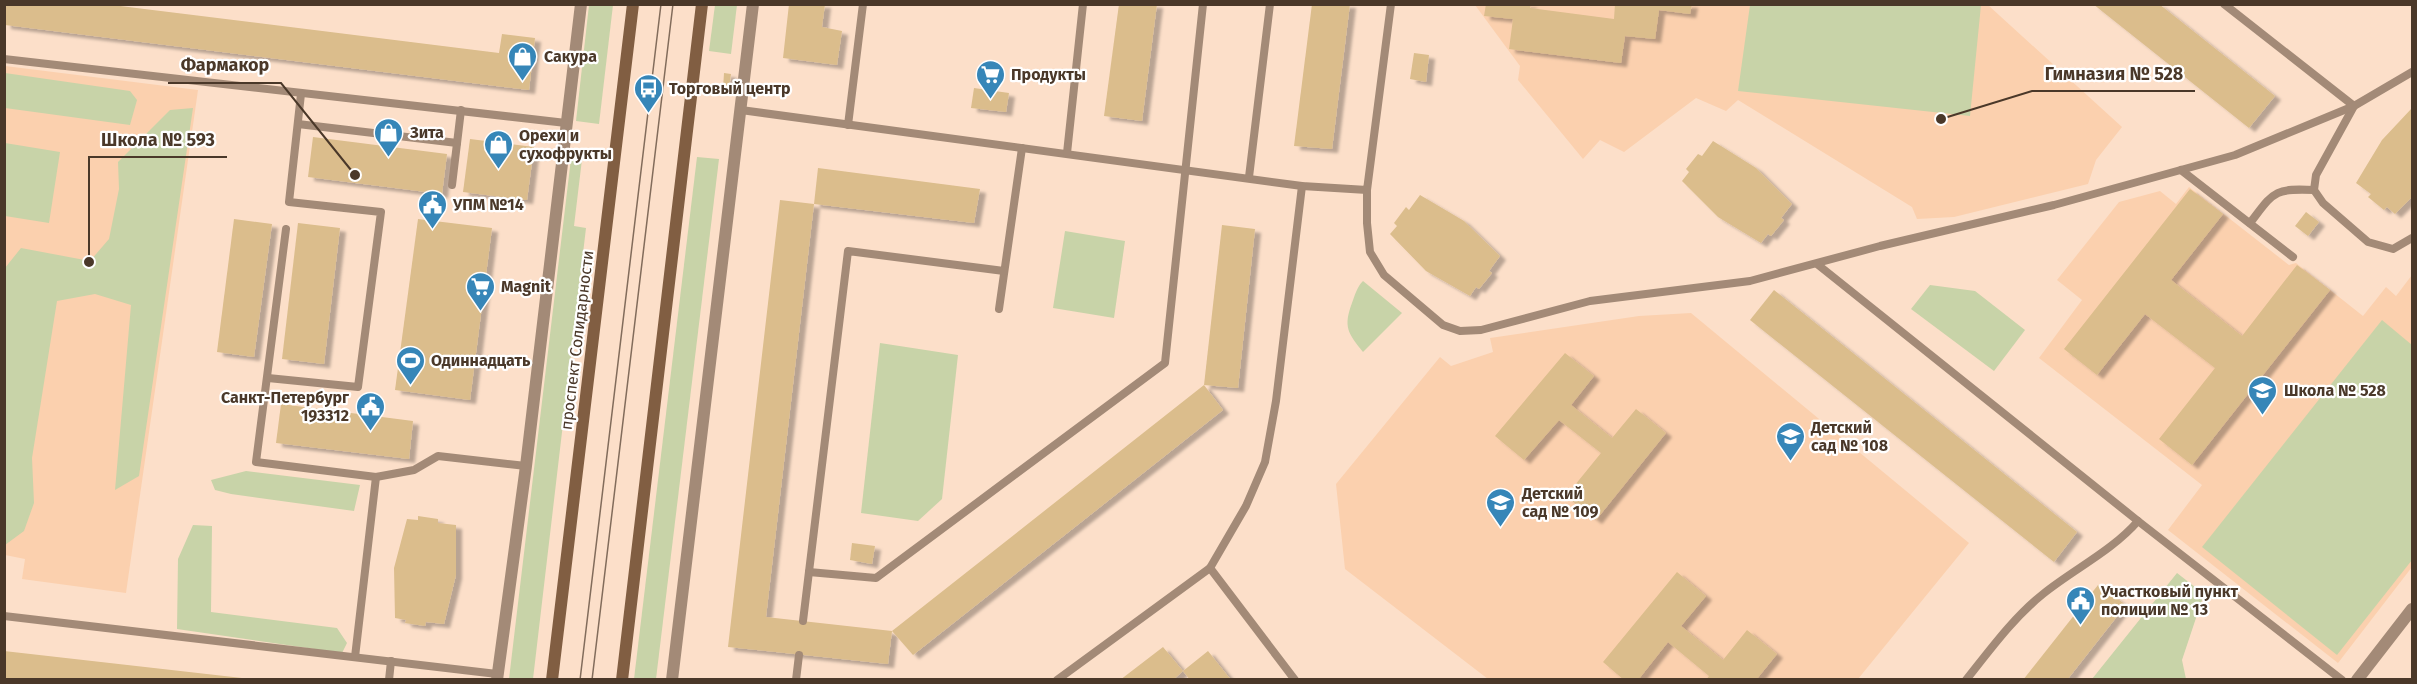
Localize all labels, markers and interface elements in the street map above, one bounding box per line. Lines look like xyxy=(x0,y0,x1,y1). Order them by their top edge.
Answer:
shop icon: Сакура xyxy=(507,40,539,82)
callout: Фармакор xyxy=(168,47,281,83)
place label: Сакура xyxy=(544,47,597,66)
text: Фармакор xyxy=(181,54,270,76)
callout: Гимназия № 528 xyxy=(2032,55,2195,91)
supermarket icon: Продукты xyxy=(974,58,1006,100)
text: Гимназия № 528 xyxy=(2045,63,2183,85)
place label: Продукты xyxy=(1011,65,1086,84)
bus stop icon: Торговый центр xyxy=(632,72,664,114)
place label: Торговый центр xyxy=(669,79,791,98)
shop icon: Зита xyxy=(373,116,405,158)
callout: Школа № 593 xyxy=(89,121,227,157)
place label: Зита xyxy=(409,123,444,142)
place label: Орехи и сухофрукты xyxy=(519,126,612,163)
shop icon: Орехи и сухофрукты xyxy=(482,128,514,170)
text: Школа № 593 xyxy=(101,129,215,151)
public building icon: УПМ №14 xyxy=(416,188,448,230)
place label: УПМ №14 xyxy=(452,195,524,214)
street label: проспект Солидарности xyxy=(557,249,597,431)
supermarket icon: Magnit xyxy=(464,270,496,312)
place label: Magnit xyxy=(501,277,552,296)
sports icon: Одиннадцать xyxy=(394,344,426,386)
place label: Одиннадцать xyxy=(431,351,531,370)
school or university icon: Школа № 528 xyxy=(2247,374,2279,416)
place label: Школа № 528 xyxy=(2284,381,2386,400)
place label: Санкт-Петербург 193312 xyxy=(221,388,350,425)
public building icon: Санкт-Петербург 193312 xyxy=(354,390,386,432)
place label: Детский сад № 108 xyxy=(1810,418,1888,455)
school or university icon: Детский сад № 108 xyxy=(1774,420,1806,462)
place label: Детский сад № 109 xyxy=(1521,484,1598,521)
school or university icon: Детский сад № 109 xyxy=(1485,486,1517,528)
place label: Участковый пункт полиции № 13 xyxy=(2100,582,2239,619)
public building icon: Участковый пункт полиции № 13 xyxy=(2064,584,2096,626)

